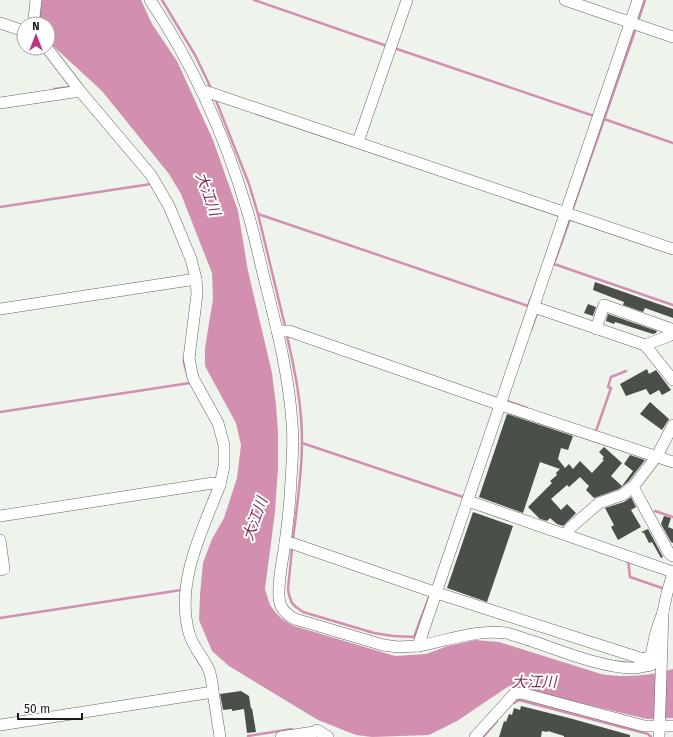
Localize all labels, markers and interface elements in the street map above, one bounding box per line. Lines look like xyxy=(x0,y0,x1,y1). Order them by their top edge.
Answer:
north arrow xyxy=(16,16,56,56)
text: N xyxy=(32,20,40,33)
water label: 大江川 xyxy=(192,170,225,220)
water label: 大江川 xyxy=(239,493,272,543)
water label: 大江川 xyxy=(511,673,558,691)
scale bar xyxy=(18,695,82,721)
text: 50 m xyxy=(24,702,50,716)

